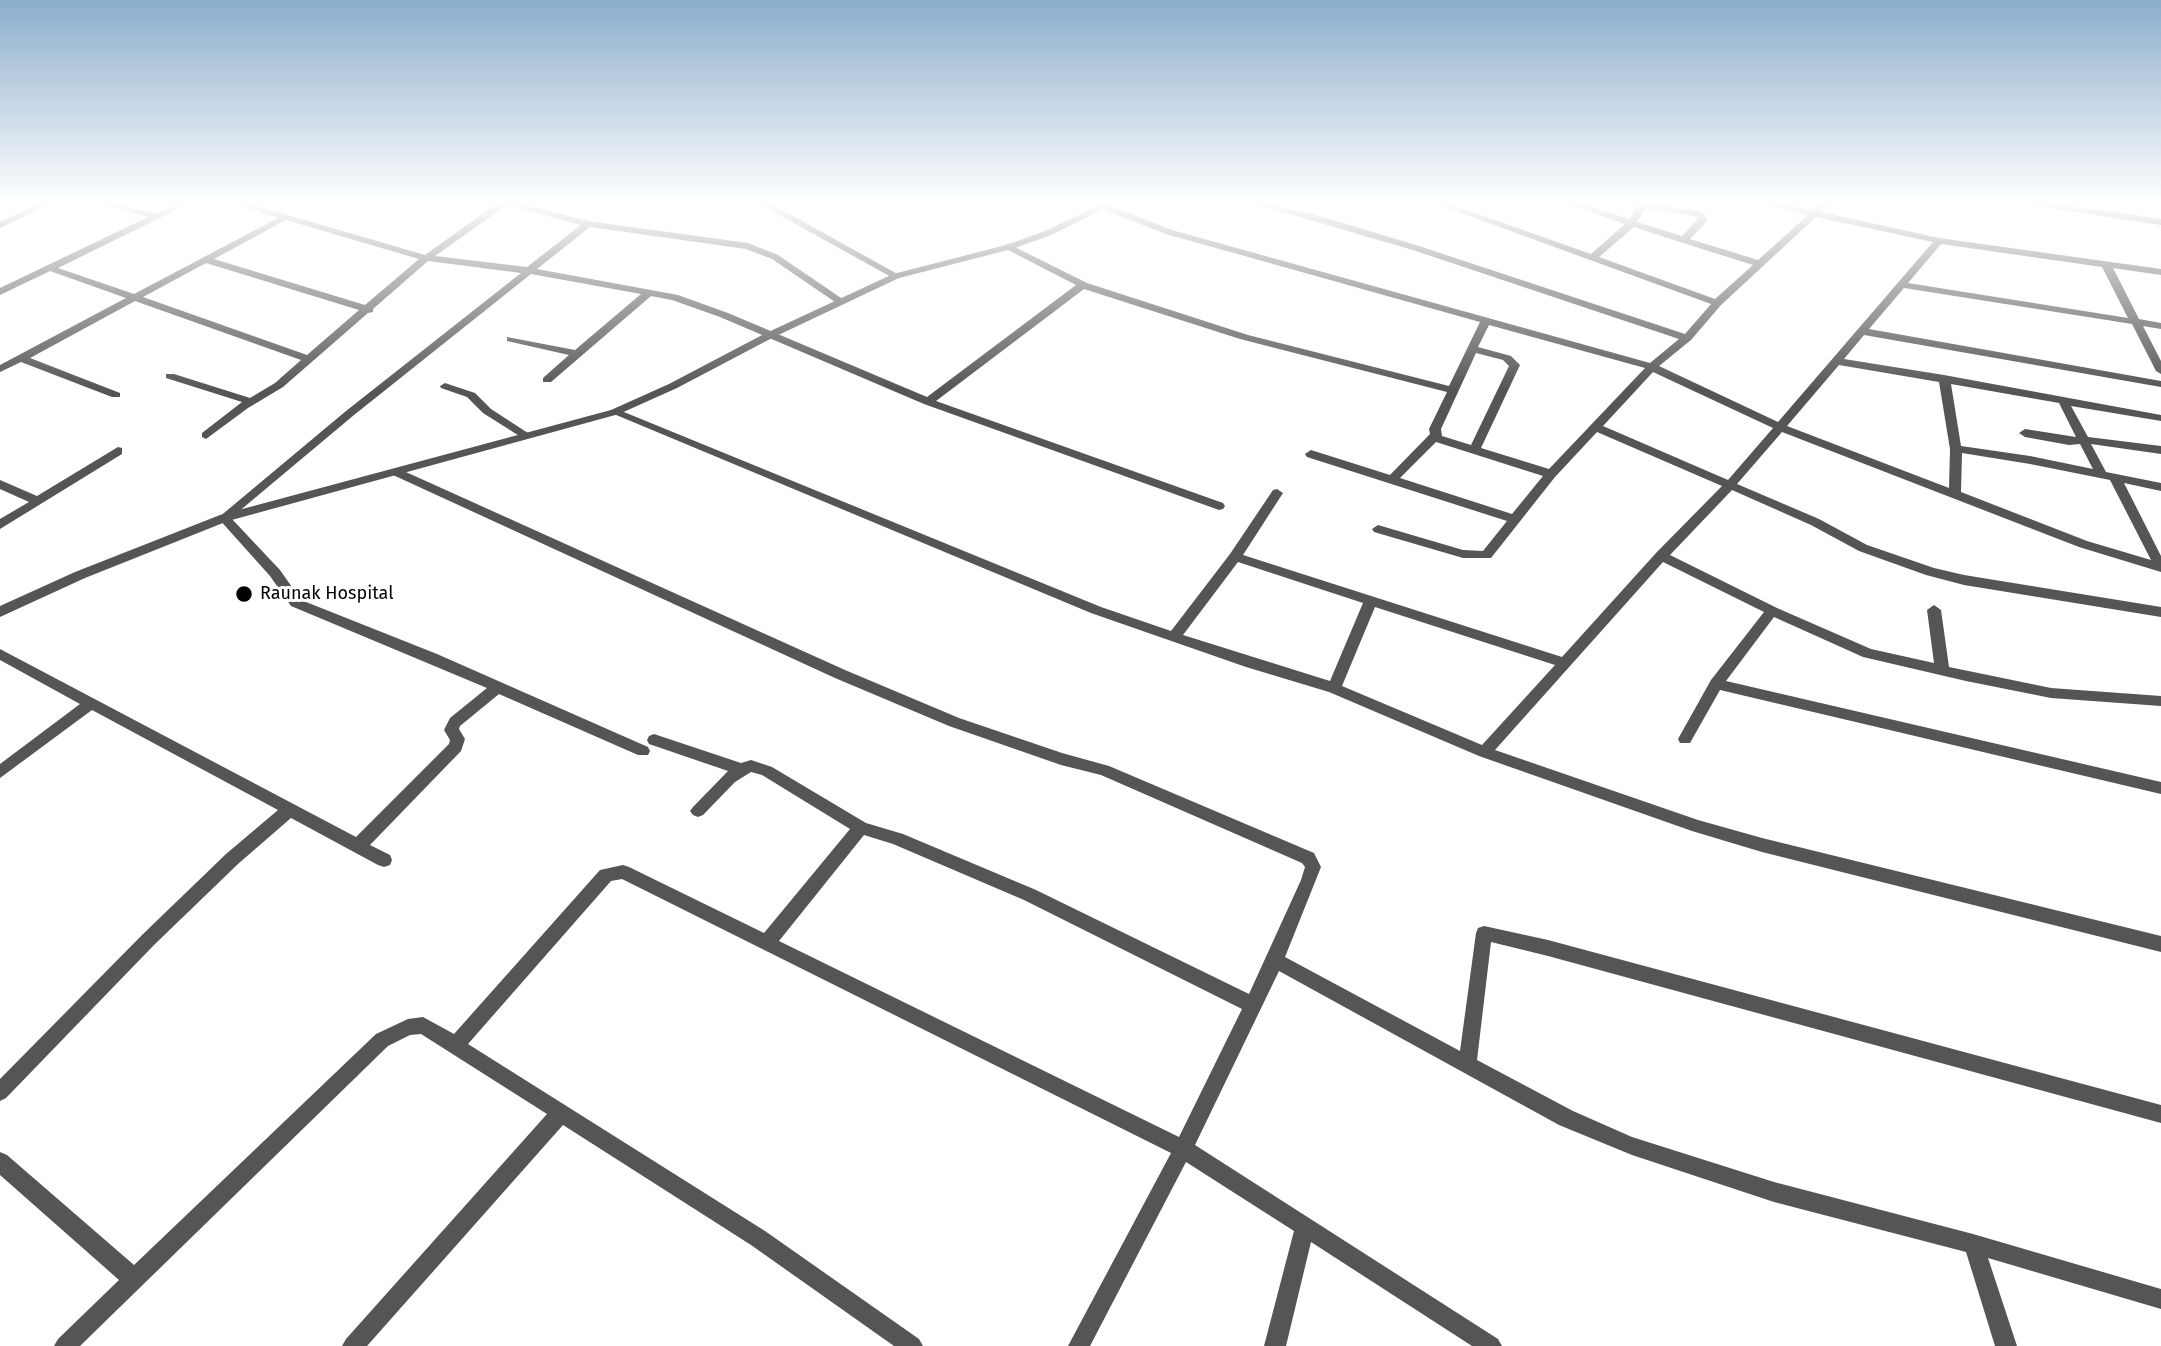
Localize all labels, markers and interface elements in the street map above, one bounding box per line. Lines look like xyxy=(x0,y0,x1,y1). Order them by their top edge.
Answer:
place label: Raunak Hospital xyxy=(260,583,393,605)
marker: Raunak Hospital xyxy=(234,584,254,604)

